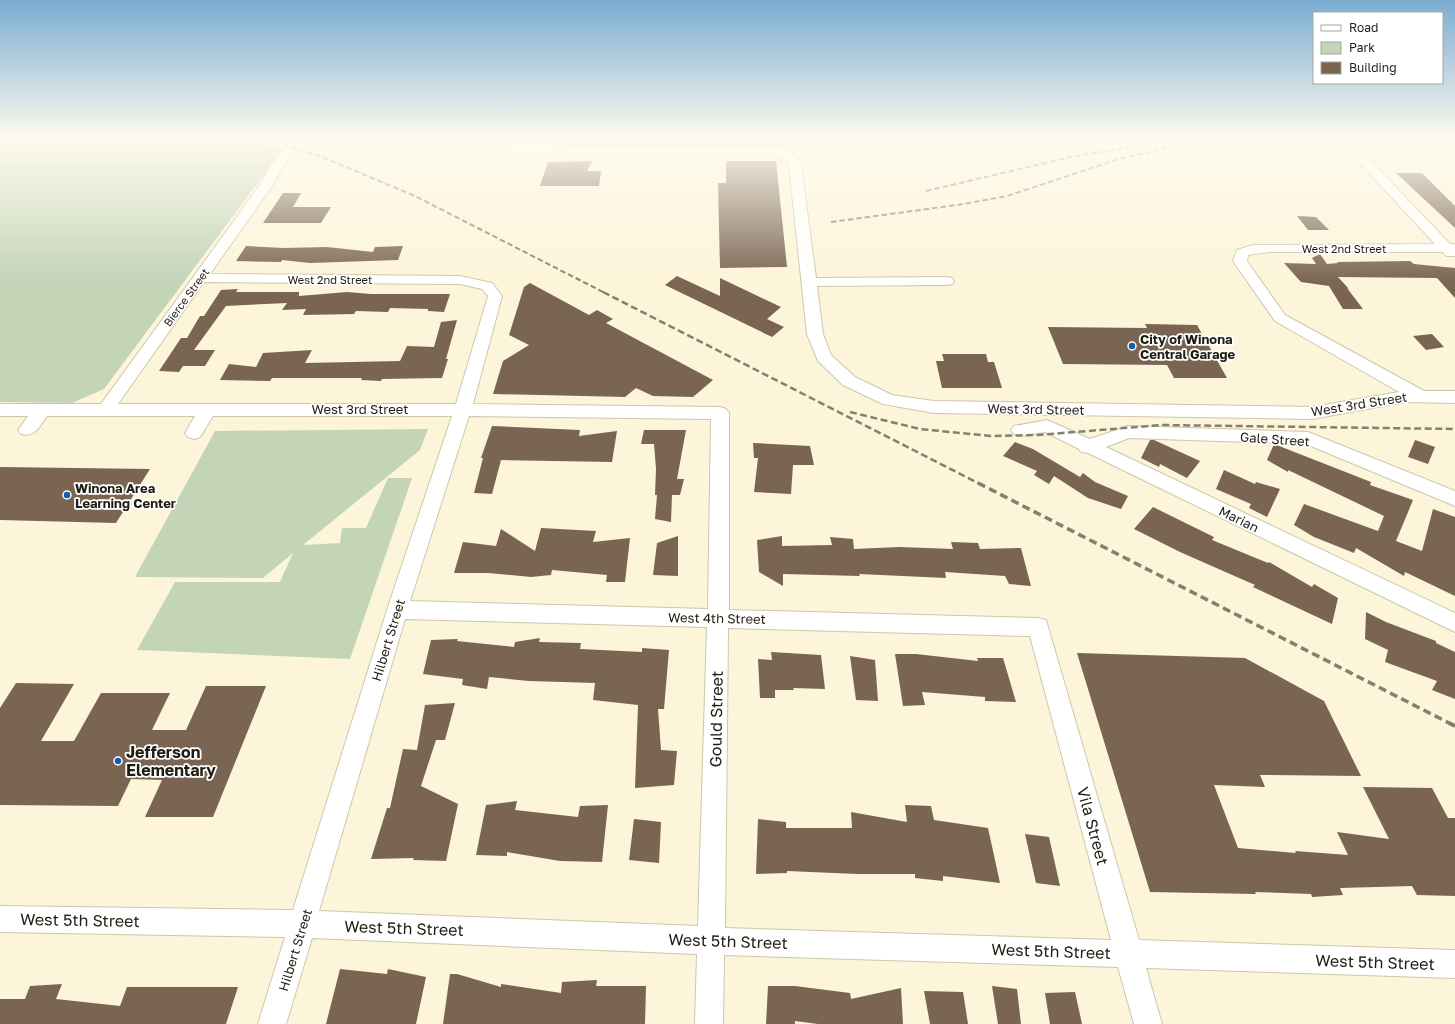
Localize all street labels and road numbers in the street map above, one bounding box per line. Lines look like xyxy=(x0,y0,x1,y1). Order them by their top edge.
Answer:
street label: West 2nd Street xyxy=(1302,242,1386,255)
street label: Bierce Street xyxy=(161,265,211,329)
street label: West 2nd Street xyxy=(288,273,372,286)
street label: West 3rd Street xyxy=(1310,389,1408,419)
street label: West 3rd Street xyxy=(987,400,1085,418)
street label: West 3rd Street xyxy=(311,401,409,417)
street label: Gale Street xyxy=(1240,429,1310,449)
street label: Marian xyxy=(1216,503,1262,535)
street label: Hilbert Street xyxy=(368,597,408,683)
street label: West 4th Street xyxy=(668,609,766,627)
street label: Gould Street xyxy=(705,670,727,768)
street label: Vila Street xyxy=(1073,785,1113,867)
street label: Hilbert Street xyxy=(275,907,315,993)
street label: West 5th Street xyxy=(20,909,140,931)
street label: West 5th Street xyxy=(344,916,464,940)
street label: West 5th Street xyxy=(668,929,788,953)
street label: West 5th Street xyxy=(991,939,1111,963)
street label: West 5th Street xyxy=(1315,950,1435,974)

